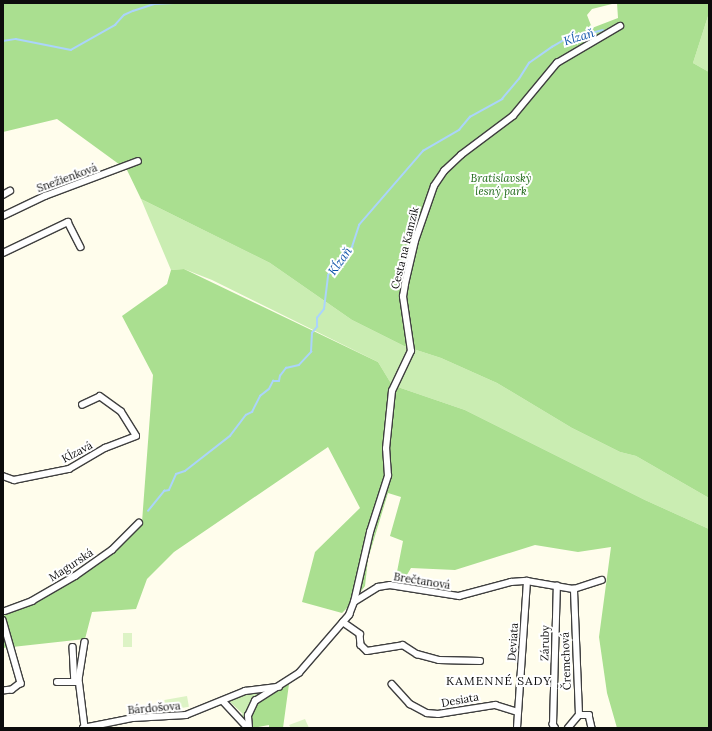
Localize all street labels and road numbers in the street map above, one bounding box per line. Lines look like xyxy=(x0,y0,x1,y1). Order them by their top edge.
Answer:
street label: Snežienková xyxy=(35,161,99,195)
street label: Cesta na Kamzík xyxy=(388,205,422,291)
street label: Kĺzavá xyxy=(59,438,95,466)
street label: Magurská xyxy=(46,546,96,584)
street label: Brečtanová xyxy=(393,570,451,592)
street label: Deviata xyxy=(505,622,521,662)
street label: Záruby xyxy=(538,625,552,661)
street label: Čremchová xyxy=(558,632,574,690)
street label: Desiata xyxy=(440,690,480,710)
street label: Bárdošova xyxy=(127,699,181,717)

